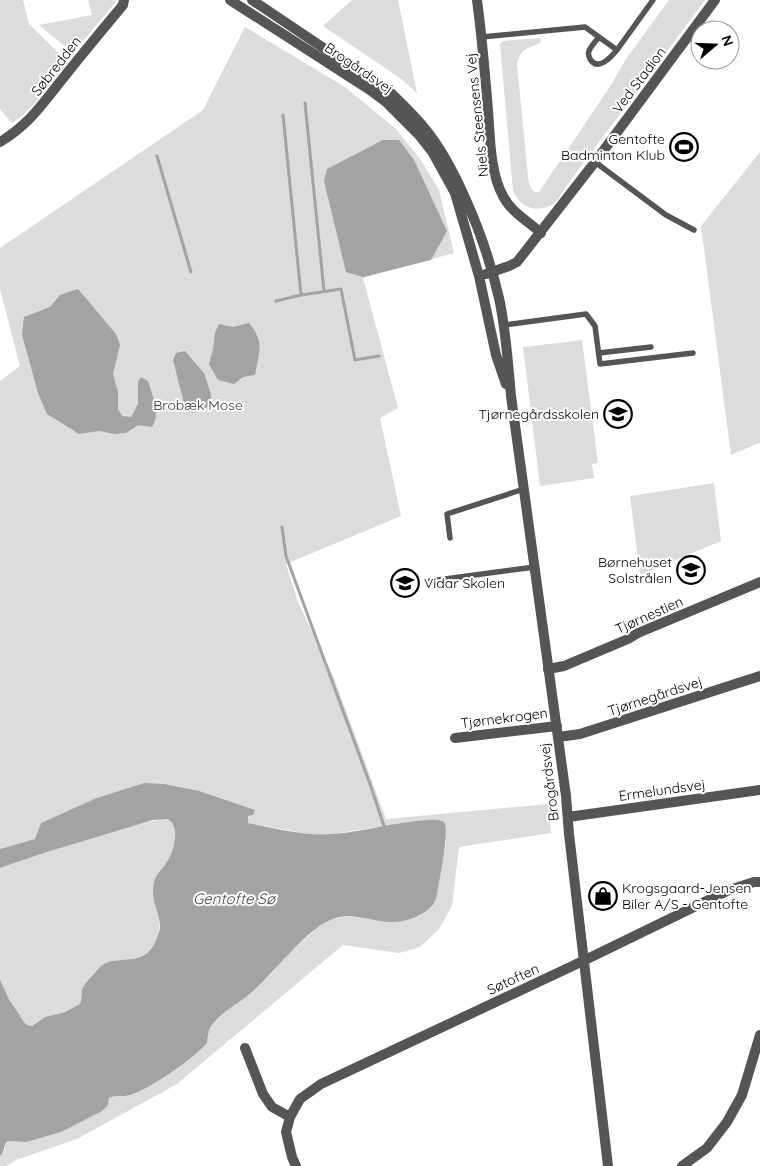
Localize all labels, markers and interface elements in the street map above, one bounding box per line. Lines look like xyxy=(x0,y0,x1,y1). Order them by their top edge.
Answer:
north arrow xyxy=(690,20,740,70)
street label: Søbredden xyxy=(27,33,85,99)
text: N xyxy=(717,33,737,49)
street label: Brogårdsvej xyxy=(321,38,397,98)
street label: Ved Stadion xyxy=(608,43,670,117)
street label: Niels Steensens Vej xyxy=(462,52,492,178)
place label: Gentofte Badminton Klub xyxy=(561,130,665,164)
sports icon: Gentofte Badminton Klub xyxy=(669,132,699,162)
park label: Brobæk Mose xyxy=(153,396,243,414)
school or university icon: Tjørnegårdsskolen xyxy=(603,399,633,429)
place label: Tjørnegårdsskolen xyxy=(478,405,599,423)
place label: Børnehuset Solstrålen xyxy=(598,553,672,587)
school or university icon: Børnehuset Solstrålen xyxy=(676,555,706,585)
school or university icon: Vidar Skolen xyxy=(390,568,420,598)
place label: Vidar Skolen xyxy=(424,574,505,592)
street label: Tjørnestien xyxy=(612,592,686,638)
street label: Tjørnegårdsvej xyxy=(605,672,705,720)
street label: Tjørnekrogen xyxy=(459,704,549,732)
street label: Brogårdsvej xyxy=(535,742,563,822)
street label: Ermelundsvej xyxy=(618,775,706,805)
place label: Krogsgaard-Jensen Biler A/S - Gentofte xyxy=(622,879,751,913)
shop icon: Krogsgaard-Jensen Biler A/S - Gentofte xyxy=(588,881,618,911)
water label: Gentofte Sø xyxy=(193,889,277,908)
street label: Søtoften xyxy=(484,959,542,999)

